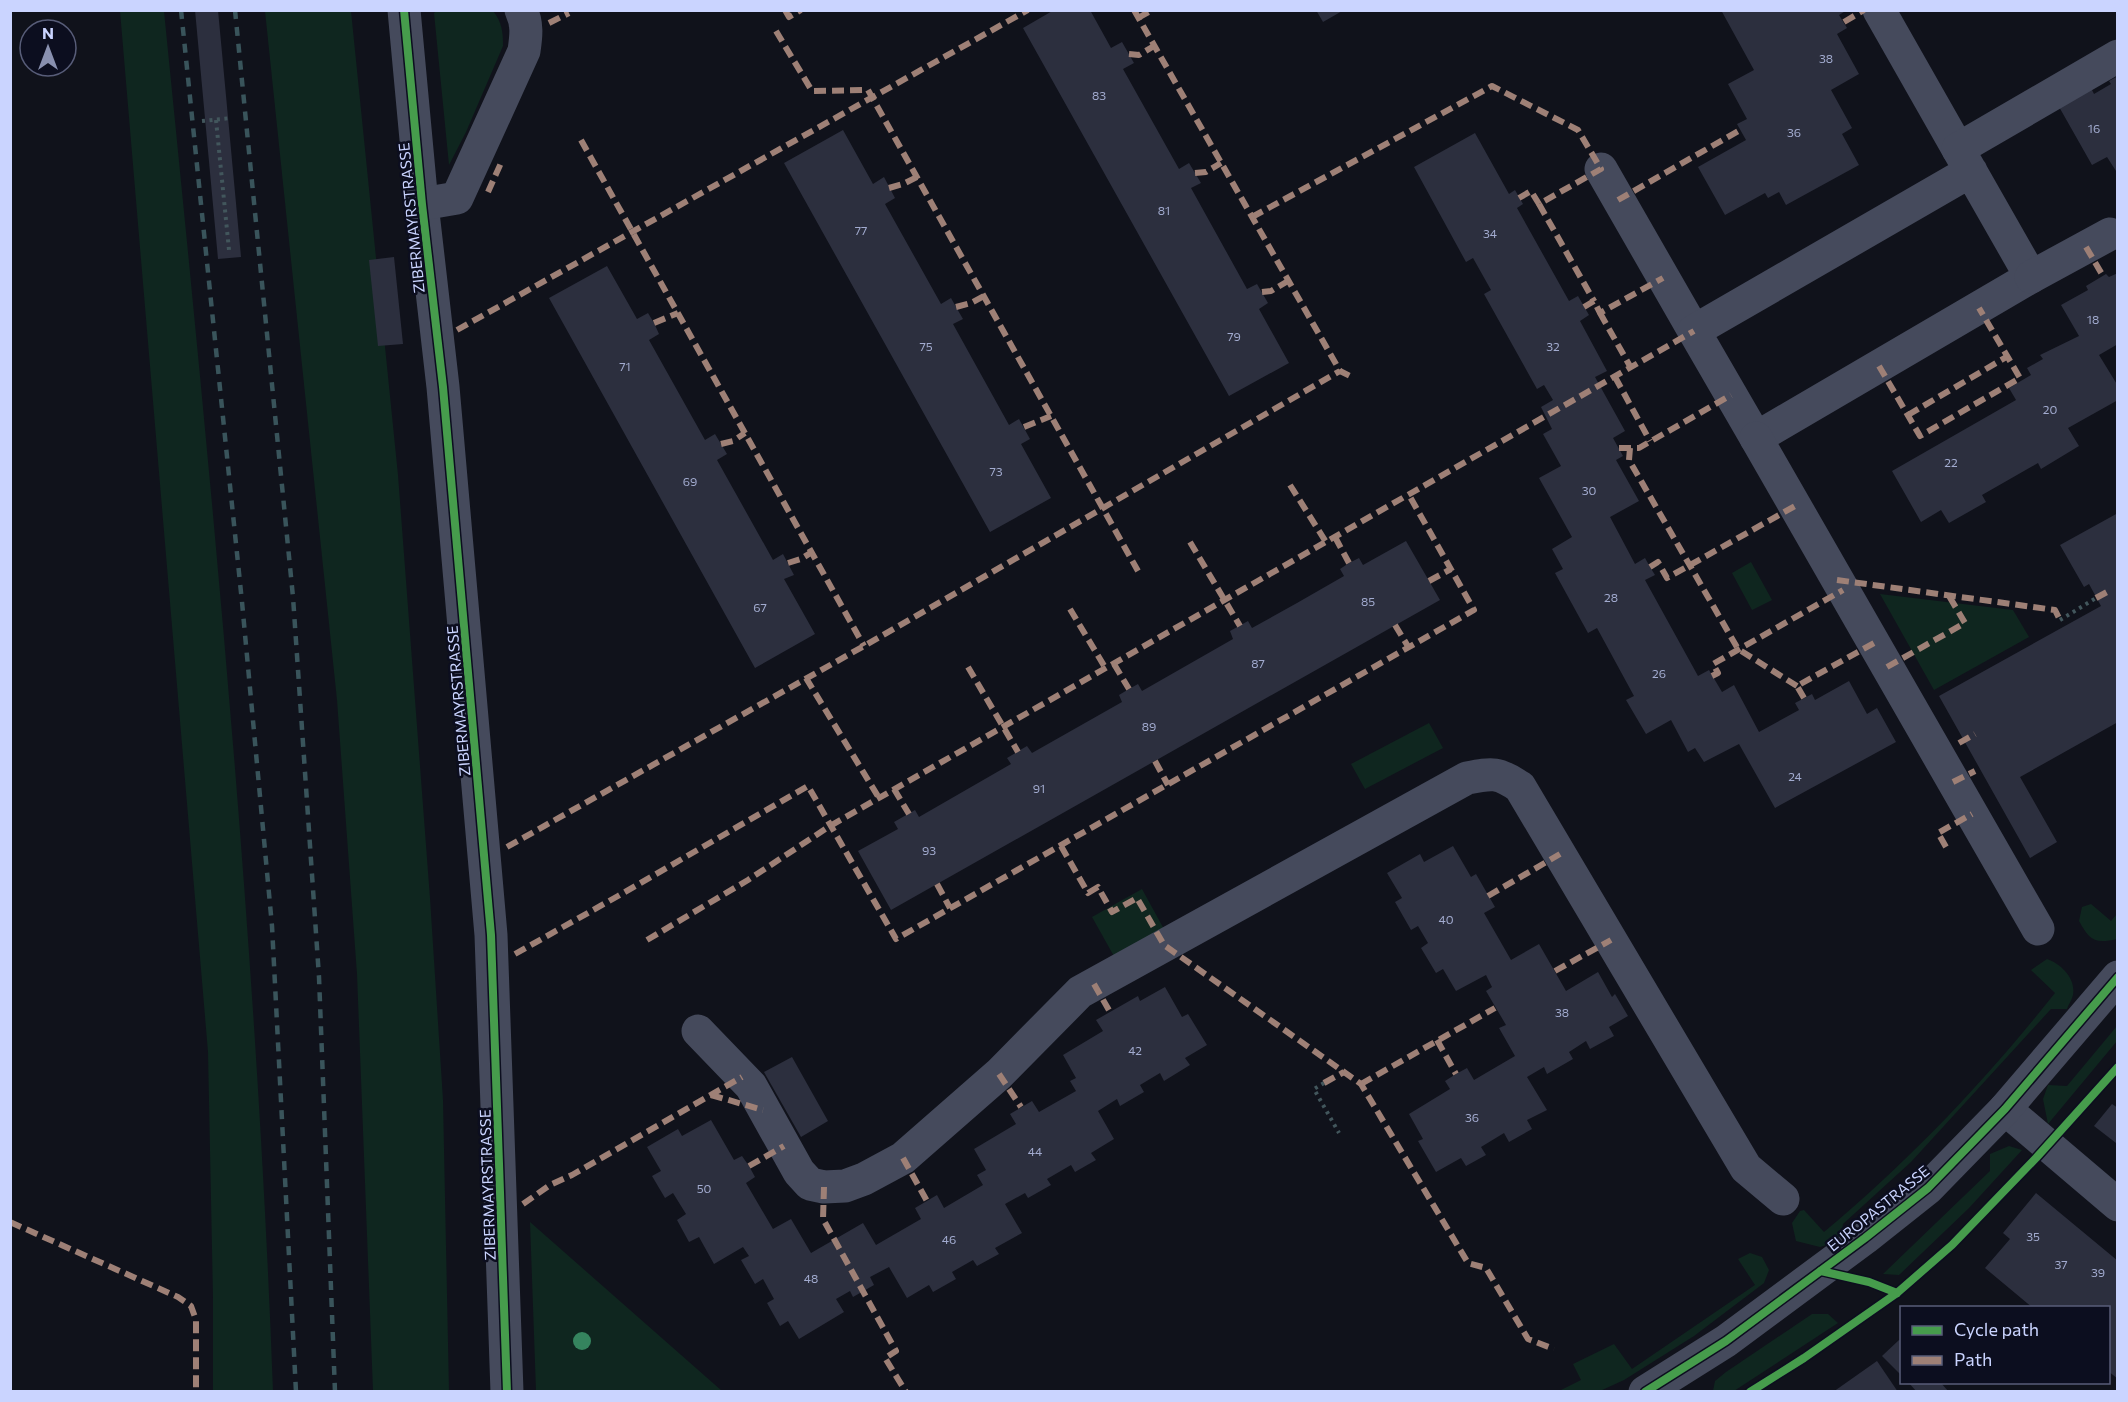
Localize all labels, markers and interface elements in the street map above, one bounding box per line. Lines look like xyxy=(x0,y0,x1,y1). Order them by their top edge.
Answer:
north arrow xyxy=(18,18,78,78)
text: N xyxy=(42,23,54,42)
house number: 38 xyxy=(1819,51,1833,65)
house number: 83 xyxy=(1092,88,1106,102)
house number: 16 xyxy=(2088,121,2100,135)
house number: 36 xyxy=(1787,125,1801,139)
street label: ZIBERMAYRSTRASSE xyxy=(394,142,428,294)
house number: 81 xyxy=(1158,203,1170,217)
house number: 77 xyxy=(855,223,867,237)
house number: 34 xyxy=(1483,226,1497,240)
house number: 18 xyxy=(2087,312,2099,326)
house number: 79 xyxy=(1227,329,1241,343)
house number: 75 xyxy=(919,339,933,353)
house number: 32 xyxy=(1546,339,1560,353)
house number: 71 xyxy=(619,359,631,373)
house number: 20 xyxy=(2043,402,2057,416)
house number: 22 xyxy=(1944,455,1958,469)
house number: 73 xyxy=(989,464,1003,478)
house number: 69 xyxy=(683,474,697,488)
house number: 30 xyxy=(1582,483,1597,497)
house number: 28 xyxy=(1604,590,1618,604)
house number: 85 xyxy=(1361,594,1375,608)
house number: 67 xyxy=(753,600,767,614)
street label: ZIBERMAYRSTRASSE xyxy=(442,625,474,777)
house number: 87 xyxy=(1251,656,1265,670)
house number: 26 xyxy=(1652,666,1666,680)
house number: 89 xyxy=(1142,719,1156,733)
house number: 24 xyxy=(1788,769,1802,783)
house number: 91 xyxy=(1033,781,1045,795)
house number: 93 xyxy=(922,843,936,857)
house number: 40 xyxy=(1438,912,1454,926)
house number: 38 xyxy=(1555,1005,1569,1019)
house number: 42 xyxy=(1128,1043,1142,1057)
street label: ZIBERMAYRSTRASSE xyxy=(475,1109,499,1261)
house number: 36 xyxy=(1465,1110,1479,1124)
house number: 44 xyxy=(1028,1144,1042,1158)
street label: EUROPASTRASSE xyxy=(1823,1161,1933,1255)
house number: 50 xyxy=(697,1181,712,1195)
house number: 35 xyxy=(2026,1229,2040,1243)
house number: 46 xyxy=(942,1232,956,1246)
house number: 37 xyxy=(2054,1257,2068,1271)
house number: 39 xyxy=(2091,1265,2105,1279)
house number: 48 xyxy=(804,1271,818,1285)
legend xyxy=(1900,1306,2110,1384)
text: Cycle path xyxy=(1954,1318,2039,1340)
text: Path xyxy=(1954,1348,1992,1370)

